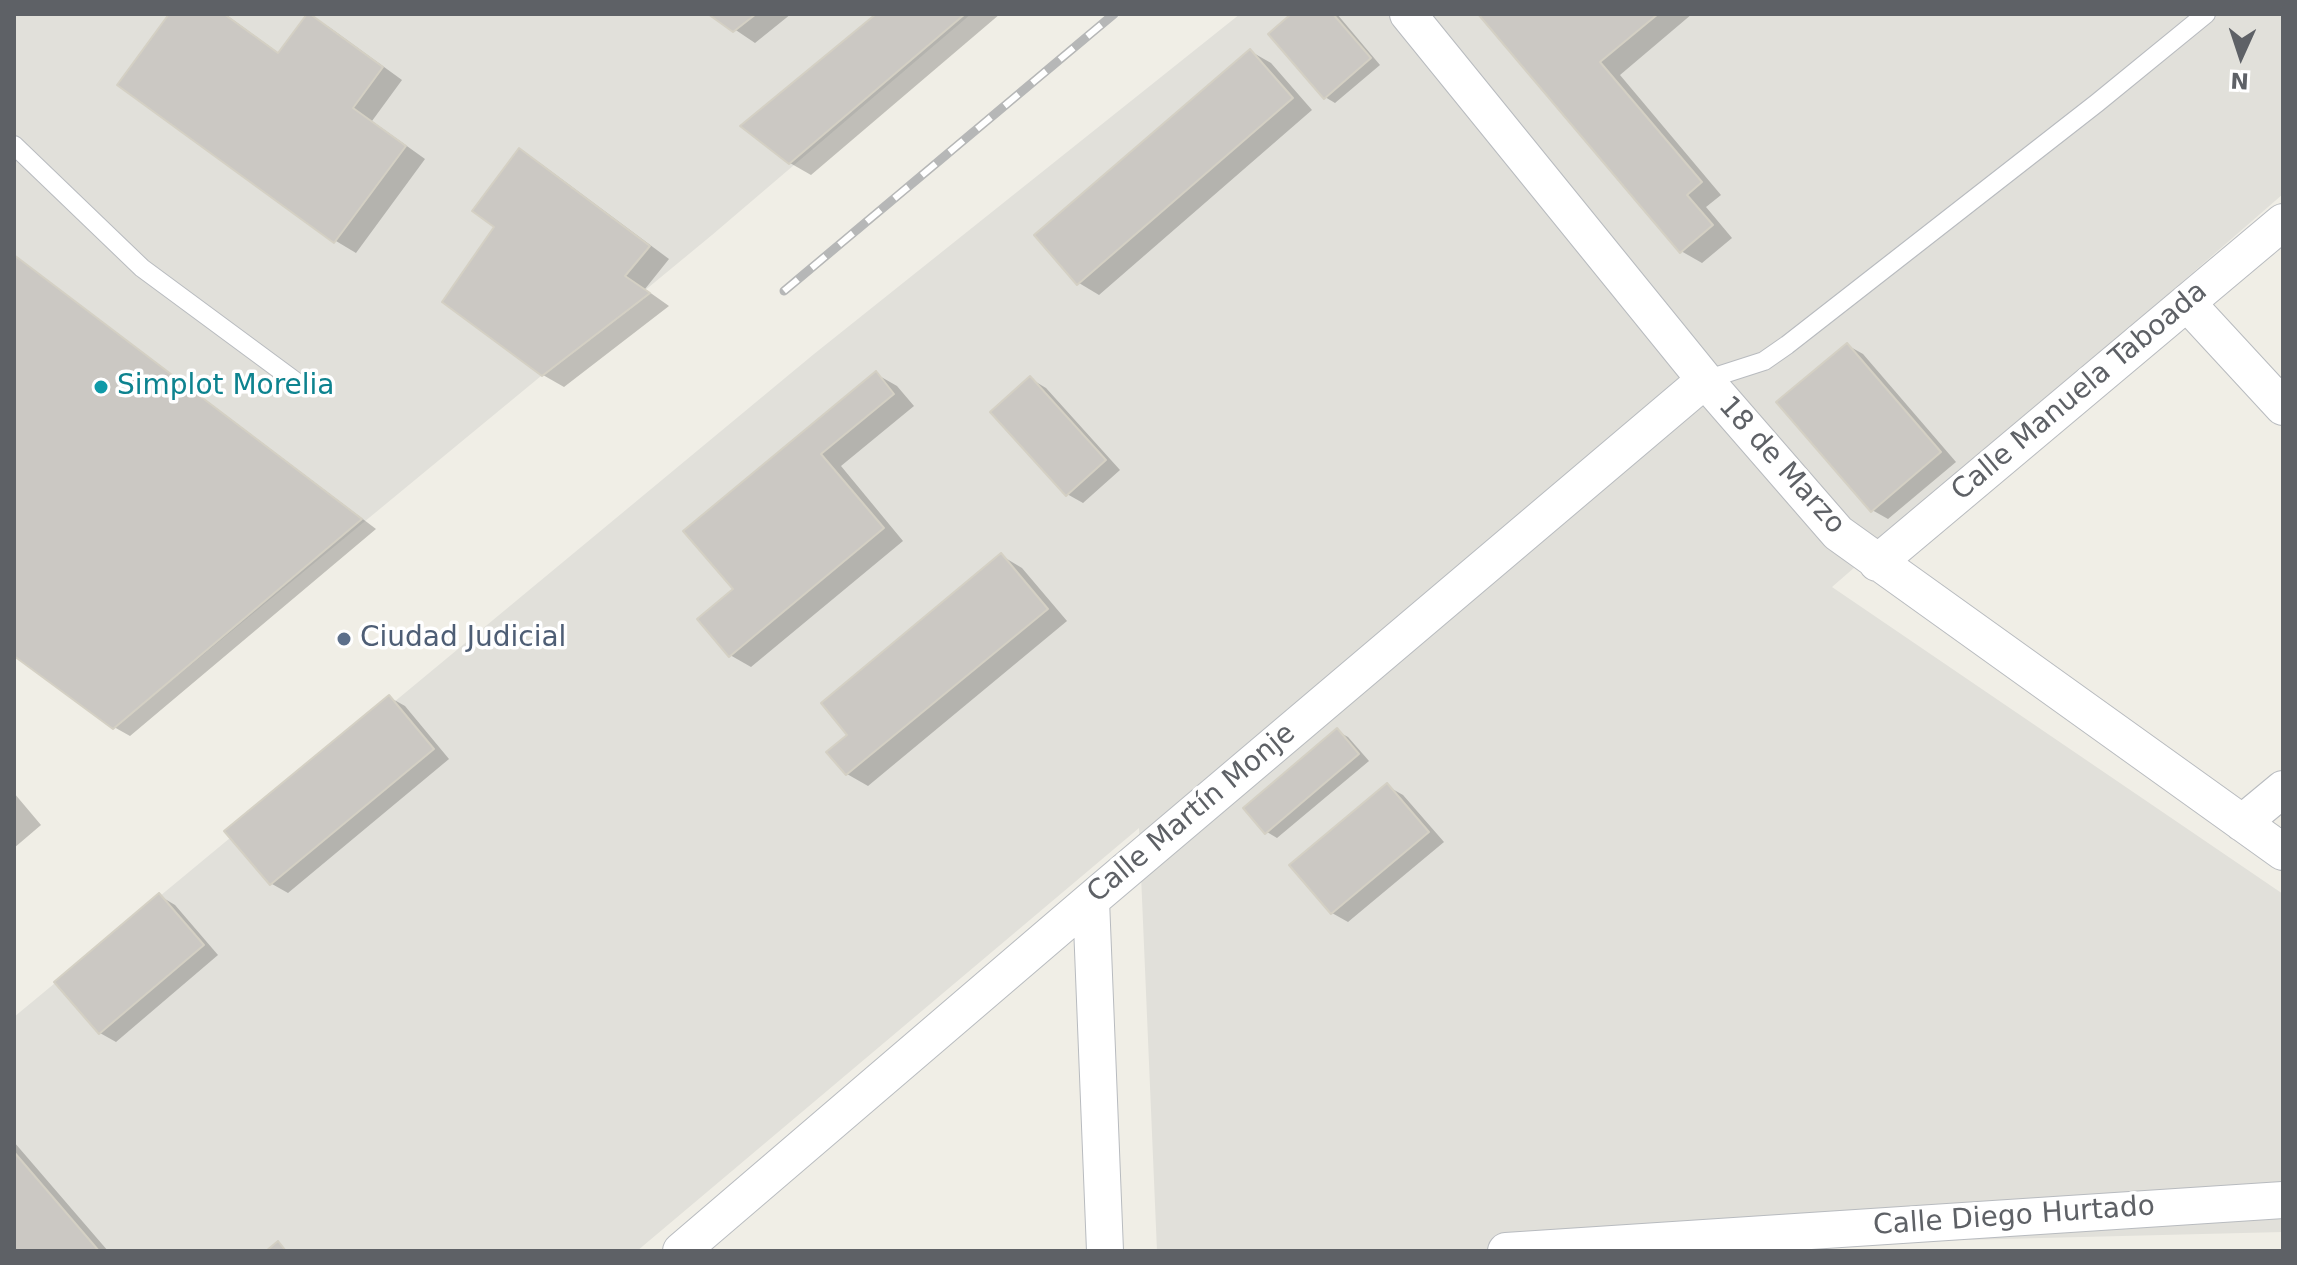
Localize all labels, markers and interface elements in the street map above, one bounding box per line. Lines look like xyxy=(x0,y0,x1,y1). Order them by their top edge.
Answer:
north arrow xyxy=(2201,16,2281,96)
text: N xyxy=(2230,68,2250,93)
street label: Calle Manuela Taboada xyxy=(1946,275,2214,509)
place label: Simplot Morelia xyxy=(117,370,335,404)
marker: Simplot Morelia xyxy=(92,378,110,396)
street label: 18 de Marzo xyxy=(1711,390,1851,542)
place label: Ciudad Judicial xyxy=(360,622,566,656)
marker: Ciudad Judicial xyxy=(335,630,353,648)
street label: Calle Martín Monje xyxy=(1081,717,1303,911)
street label: Calle Diego Hurtado xyxy=(1872,1190,2156,1244)

